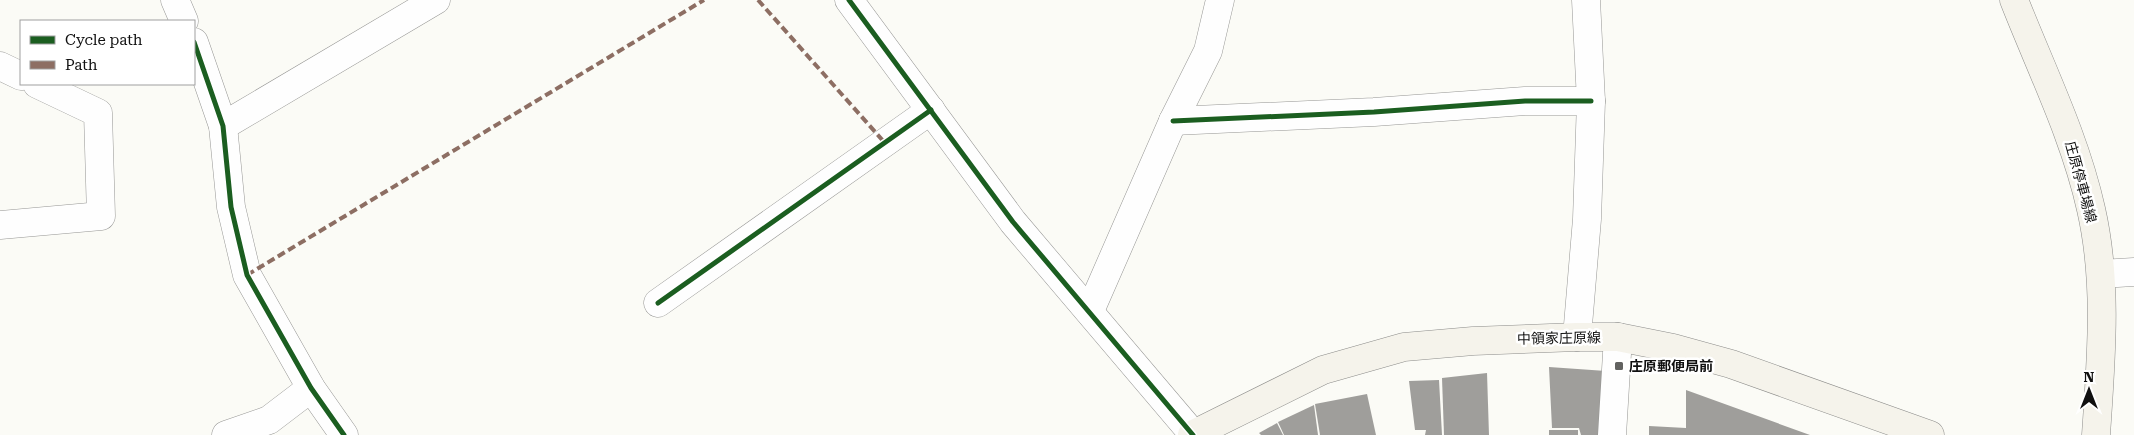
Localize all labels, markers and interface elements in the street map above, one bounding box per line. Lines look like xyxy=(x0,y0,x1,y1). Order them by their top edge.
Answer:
legend xyxy=(20,20,195,85)
text: Cycle path xyxy=(65,31,143,49)
text: Path xyxy=(65,56,98,74)
street label: 庄原停車場線 xyxy=(2062,139,2100,225)
street label: 中領家庄原線 xyxy=(1517,329,1601,347)
place label: 庄原郵便局前 xyxy=(1629,358,1713,374)
marker: 庄原郵便局前 xyxy=(1613,360,1625,372)
north arrow xyxy=(2064,365,2114,415)
text: N xyxy=(2084,369,2095,385)

